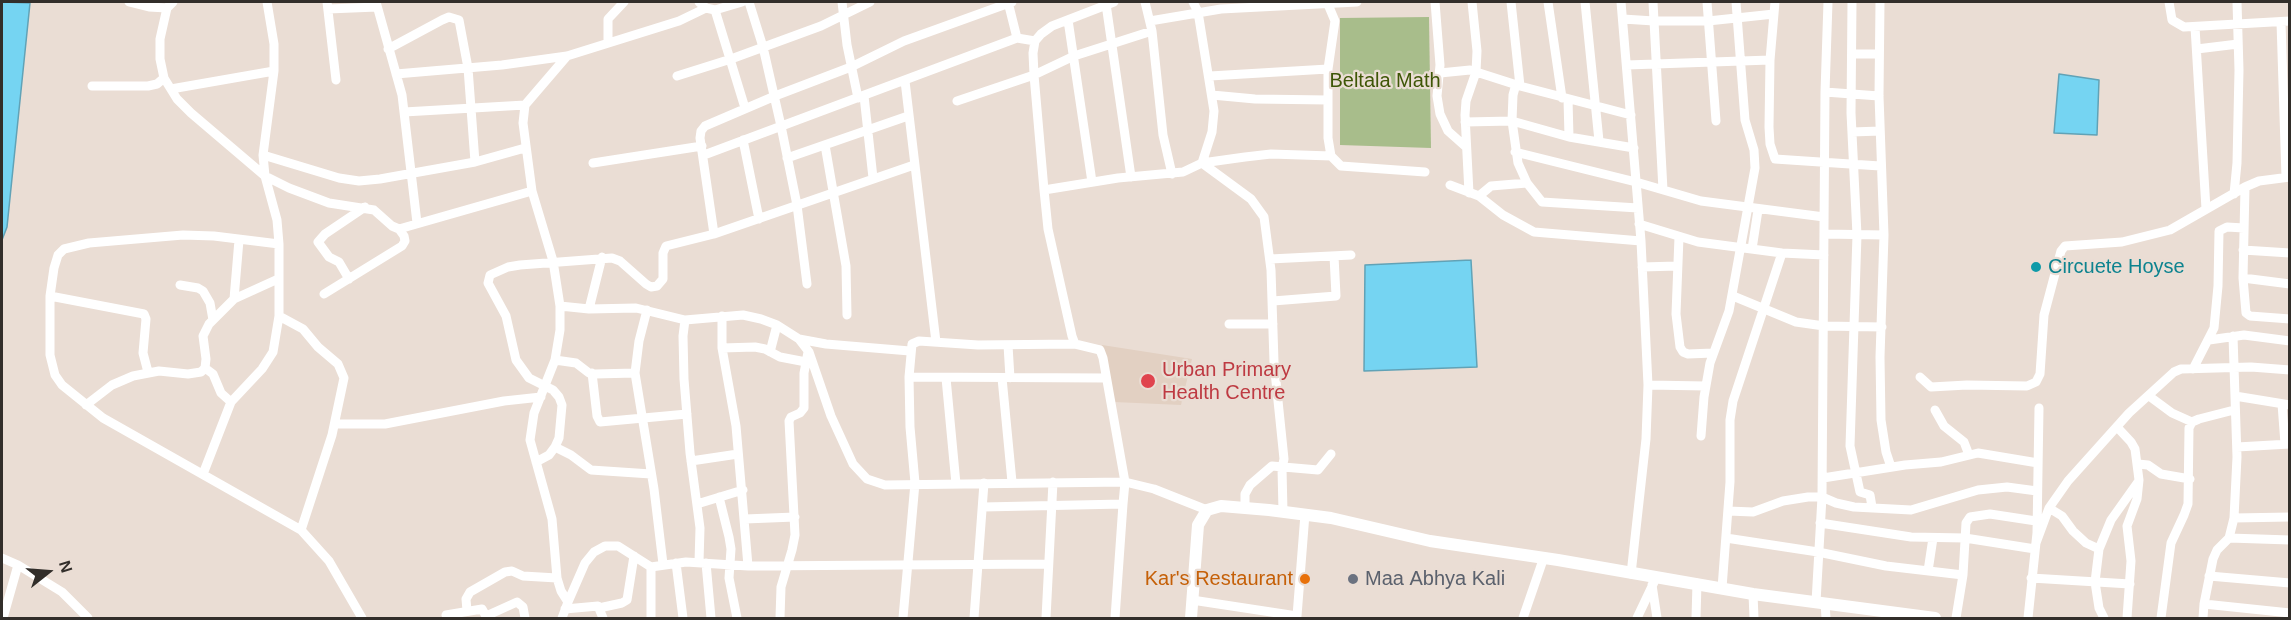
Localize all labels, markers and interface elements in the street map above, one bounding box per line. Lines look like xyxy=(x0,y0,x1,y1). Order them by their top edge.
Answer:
park label: Beltala Math xyxy=(1329,69,1441,93)
place label: Circuete Hoyse xyxy=(2048,255,2185,279)
marker: Circuete Hoyse xyxy=(2029,260,2043,274)
place label: Urban Primary Health Centre xyxy=(1162,358,1291,405)
marker: Urban Primary Health Centre xyxy=(1139,372,1157,390)
north arrow xyxy=(18,542,78,602)
text: N xyxy=(56,559,76,575)
place label: Kar's Restaurant xyxy=(1145,567,1293,591)
place label: Maa Abhya Kali xyxy=(1365,567,1505,591)
marker: Kar's Restaurant xyxy=(1298,572,1312,586)
marker: Maa Abhya Kali xyxy=(1346,572,1360,586)

